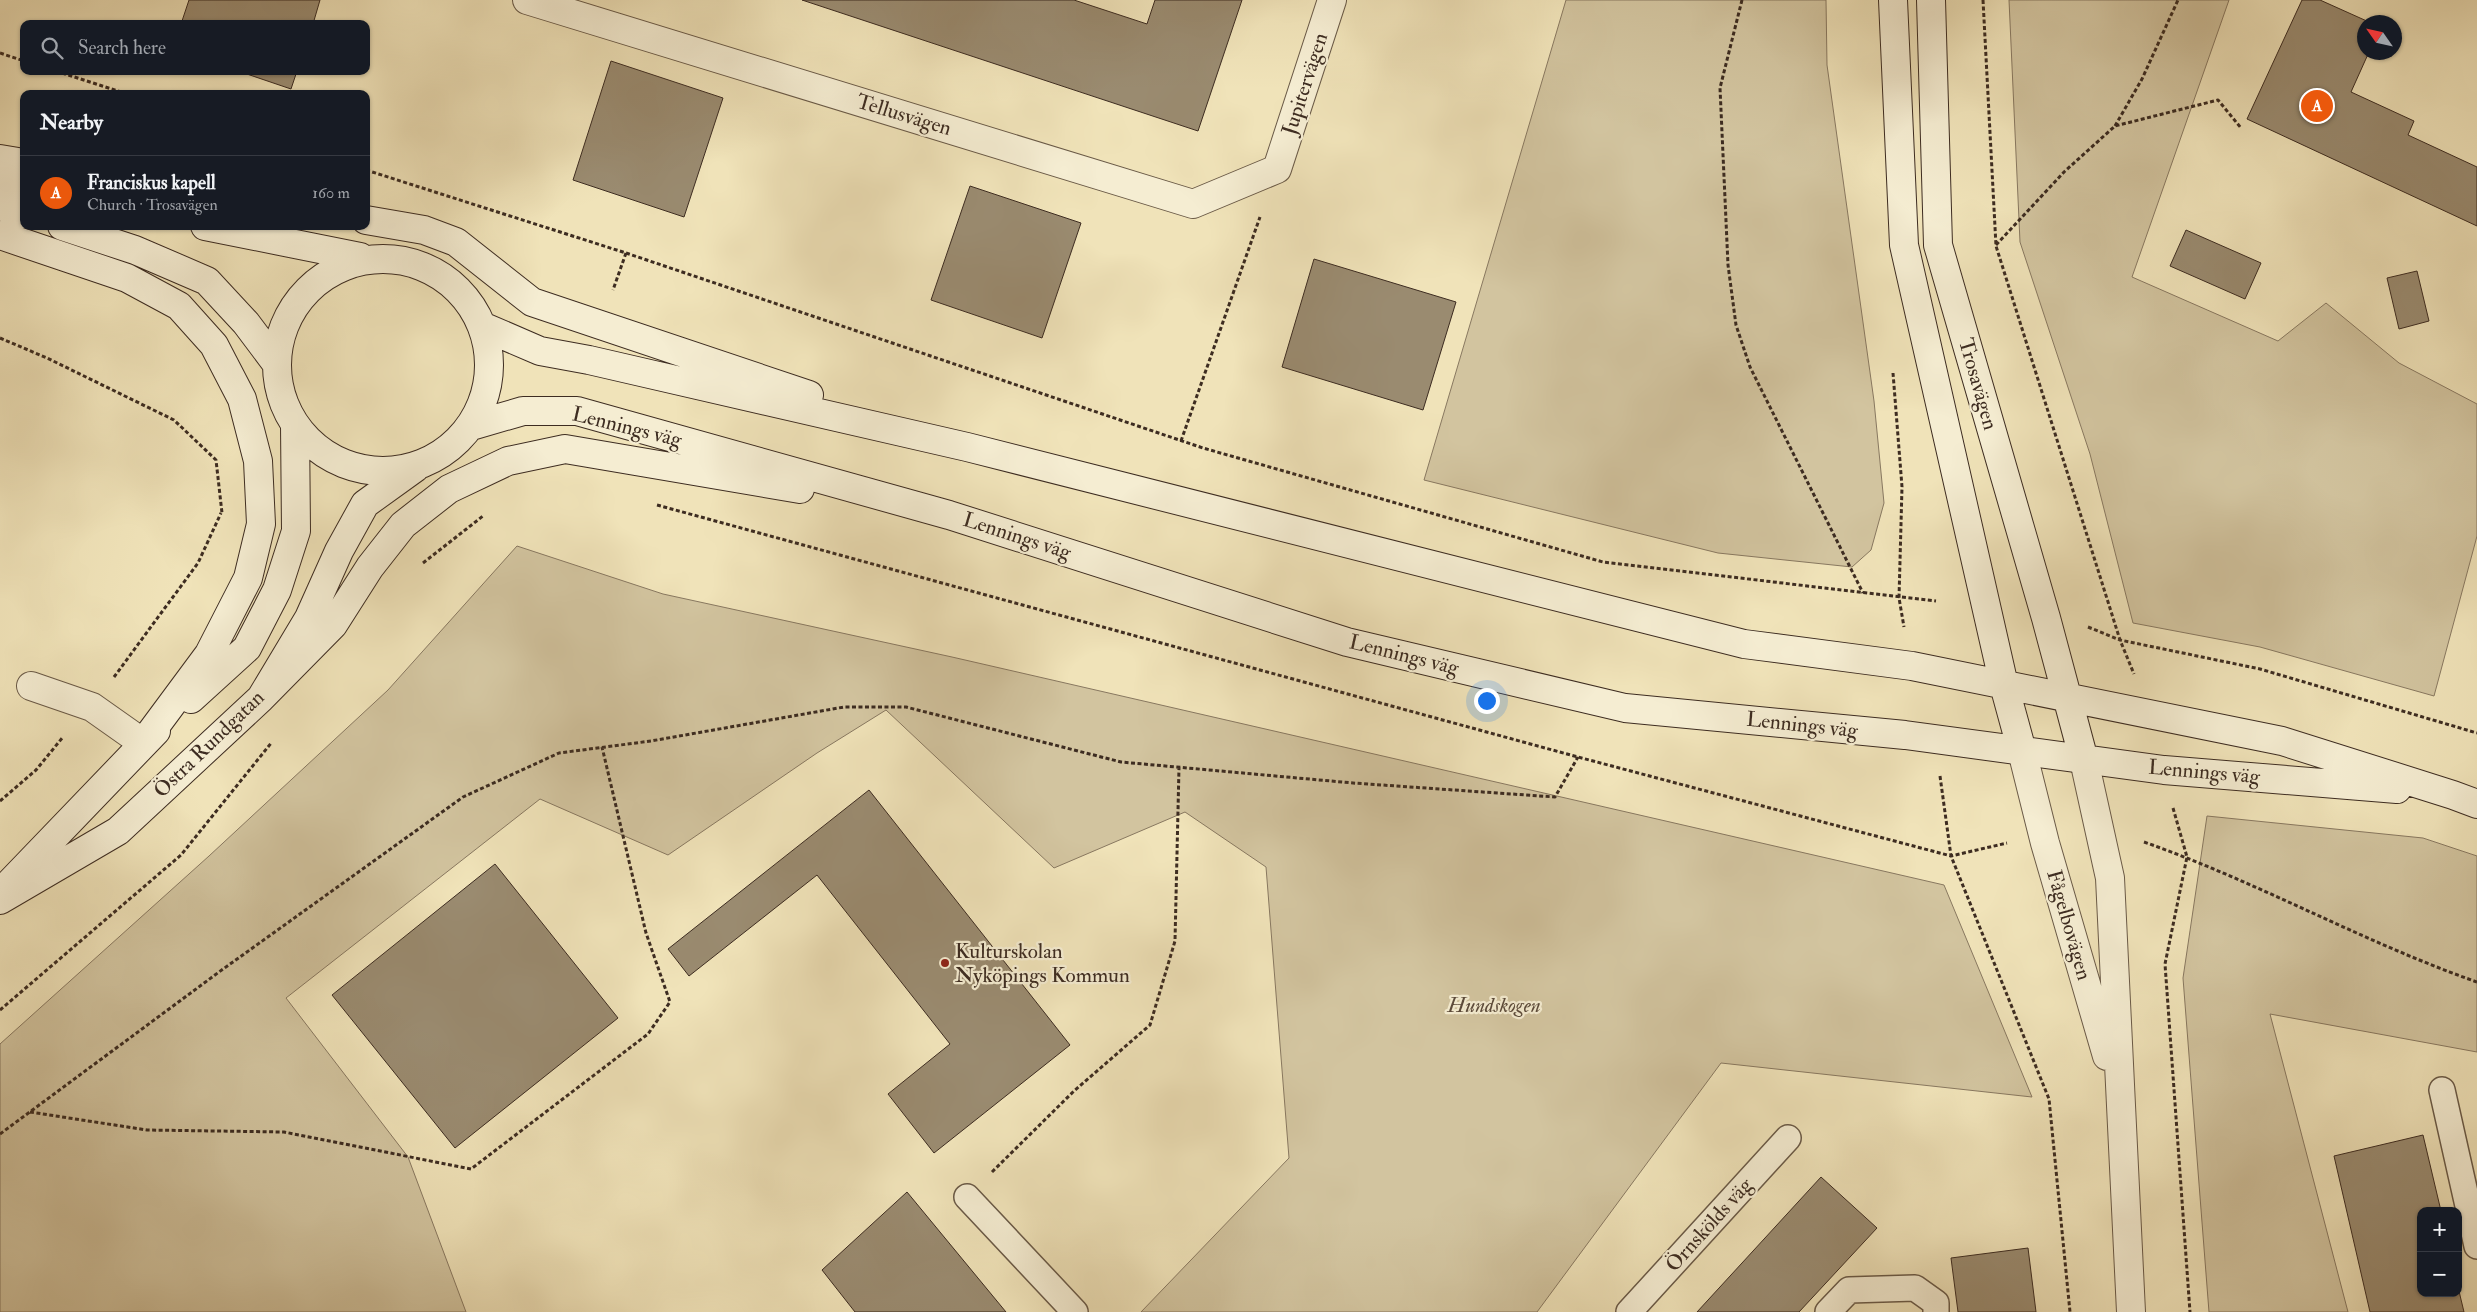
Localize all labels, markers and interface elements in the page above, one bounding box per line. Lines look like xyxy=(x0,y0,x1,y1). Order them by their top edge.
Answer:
north arrow xyxy=(2357,15,2402,60)
search box xyxy=(20,20,370,75)
street label: Jupitervägen xyxy=(1275,29,1334,140)
icon: search xyxy=(38,34,66,62)
text: Search here xyxy=(78,36,166,60)
pin: A xyxy=(2301,87,2333,125)
street label: Tellusvägen xyxy=(853,88,955,142)
text: Nearby xyxy=(40,109,103,136)
text: Franciskus kapell xyxy=(87,171,216,195)
text: A xyxy=(51,183,61,203)
text: 160 m xyxy=(312,183,350,203)
text: Church · Trosavägen xyxy=(87,195,218,215)
street label: Trosavägen xyxy=(1952,335,2004,433)
street label: Lennings väg xyxy=(569,400,685,454)
street label: Lennings väg xyxy=(960,506,1075,566)
street label: Lennings väg xyxy=(1346,628,1462,682)
street label: Östra Rundgatan xyxy=(148,684,270,804)
your location xyxy=(1474,688,1500,714)
street label: Lennings väg xyxy=(1745,706,1860,744)
street label: Lennings väg xyxy=(2147,754,2262,790)
street label: Fågelbovägen xyxy=(2040,867,2098,983)
place label: Kulturskolan Nyköpings Kommun xyxy=(955,938,1130,989)
marker: Kulturskolan Nyköpings Kommun xyxy=(939,957,951,969)
park label: Hundskogen xyxy=(1446,992,1541,1019)
street label: Örnskölds väg xyxy=(1660,1172,1759,1278)
map controls xyxy=(2417,1207,2462,1297)
button: + xyxy=(2417,1207,2462,1252)
button: − xyxy=(2417,1252,2462,1297)

